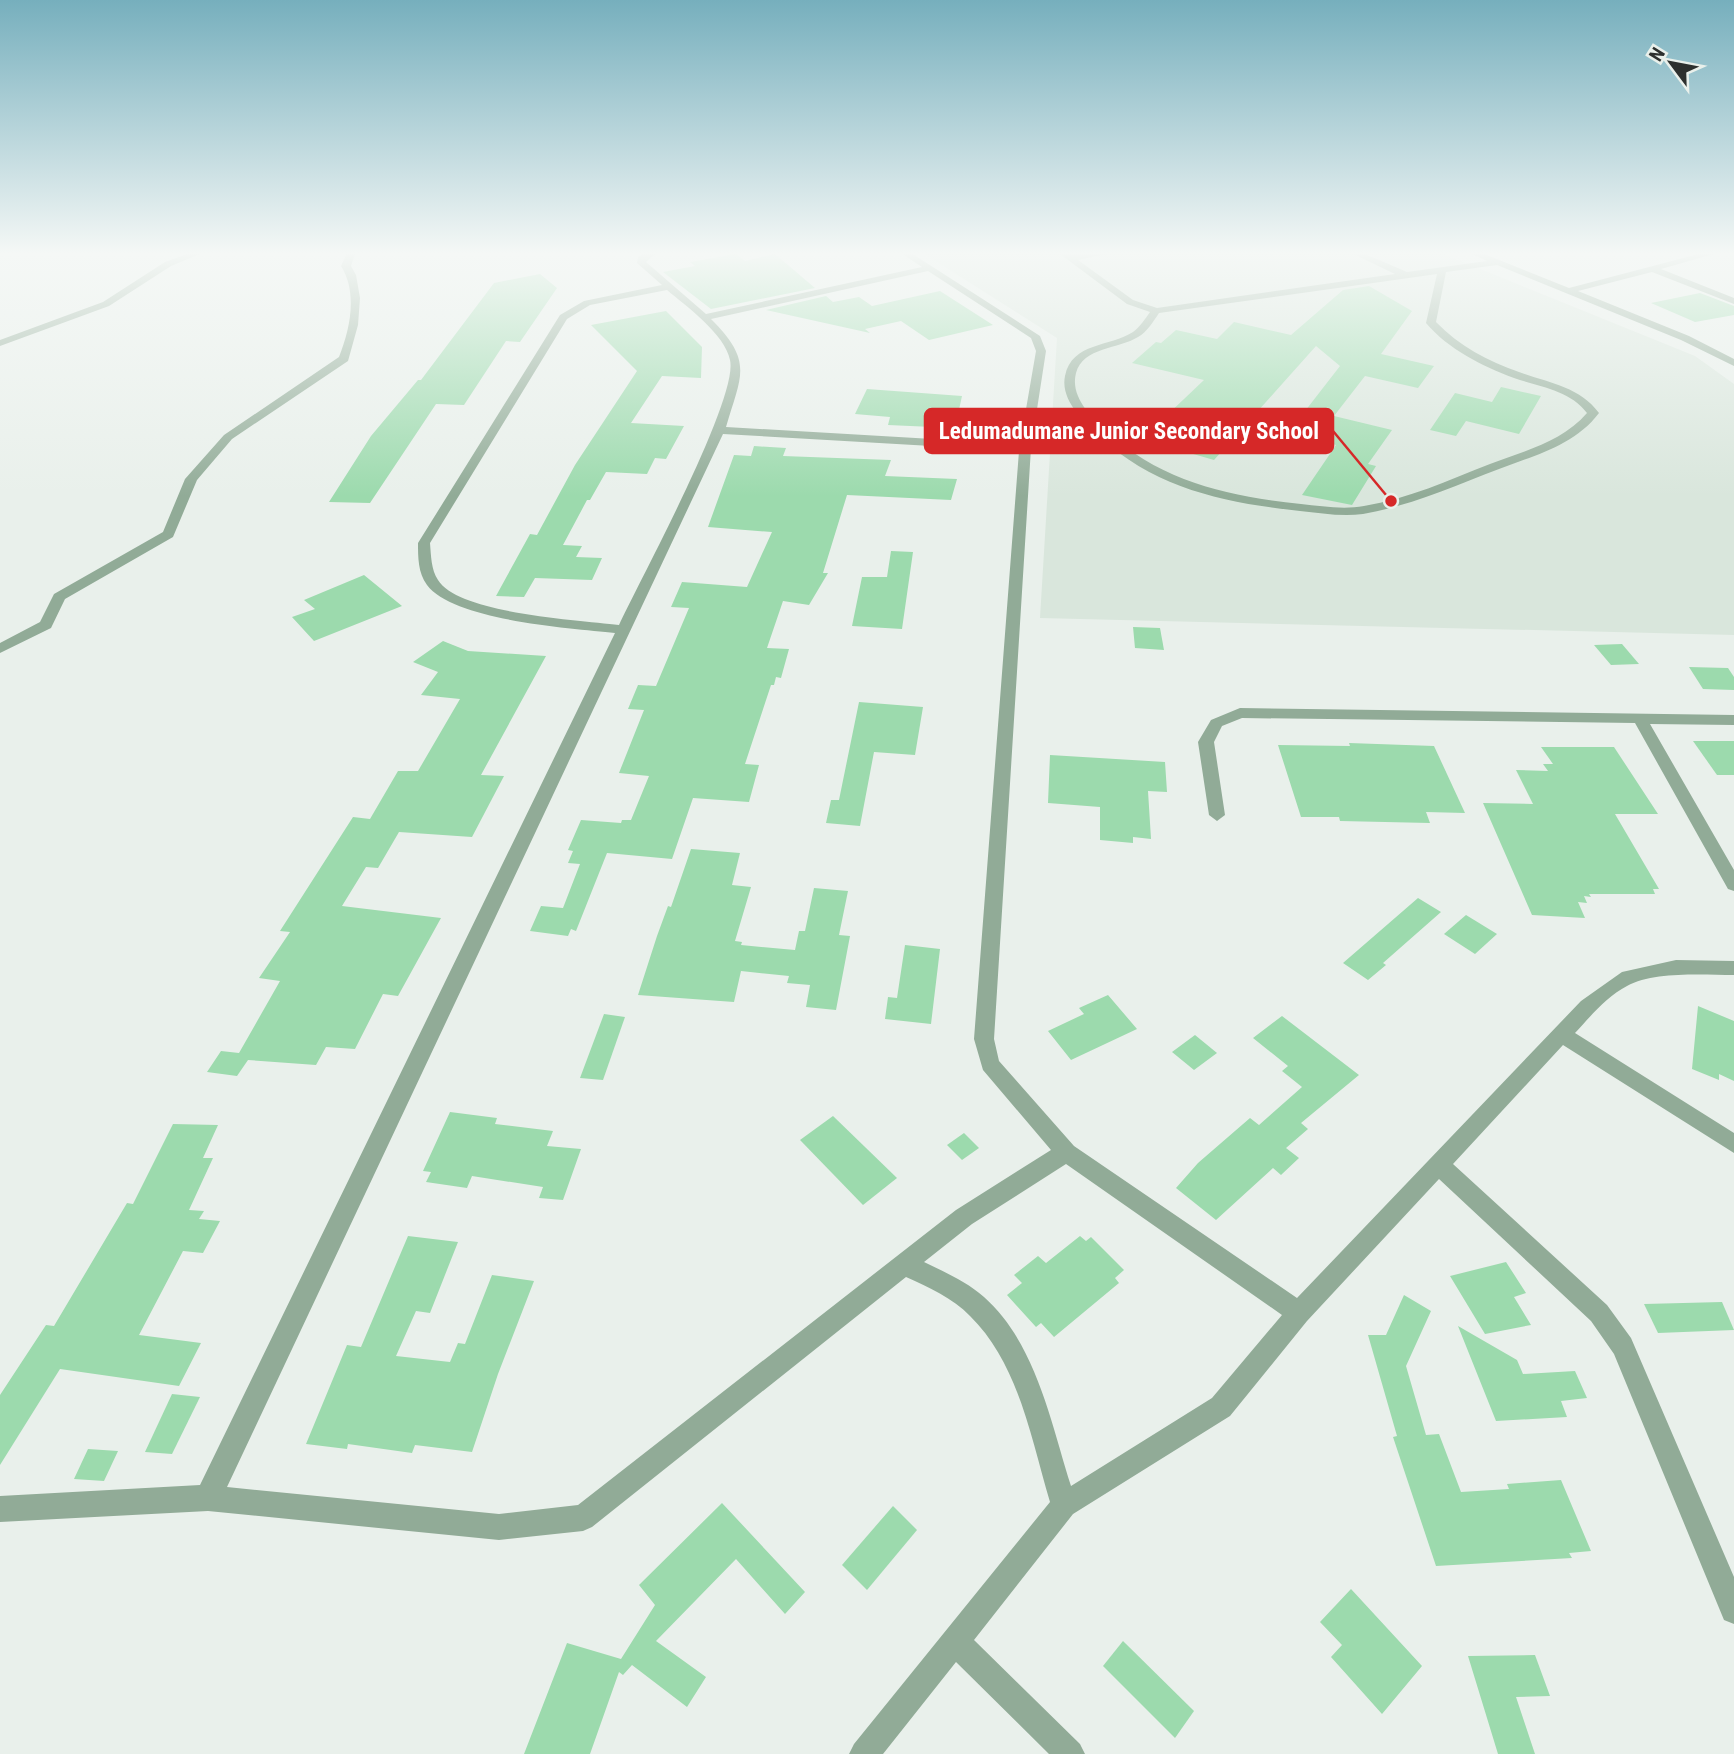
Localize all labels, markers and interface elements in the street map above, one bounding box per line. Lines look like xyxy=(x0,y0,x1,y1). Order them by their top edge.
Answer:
north arrow xyxy=(1636,28,1706,98)
text: N xyxy=(1644,43,1670,65)
callout: Ledumadumane Junior Secondary School xyxy=(925,409,1333,453)
text: Ledumadumane Junior Secondary School xyxy=(939,418,1319,445)

